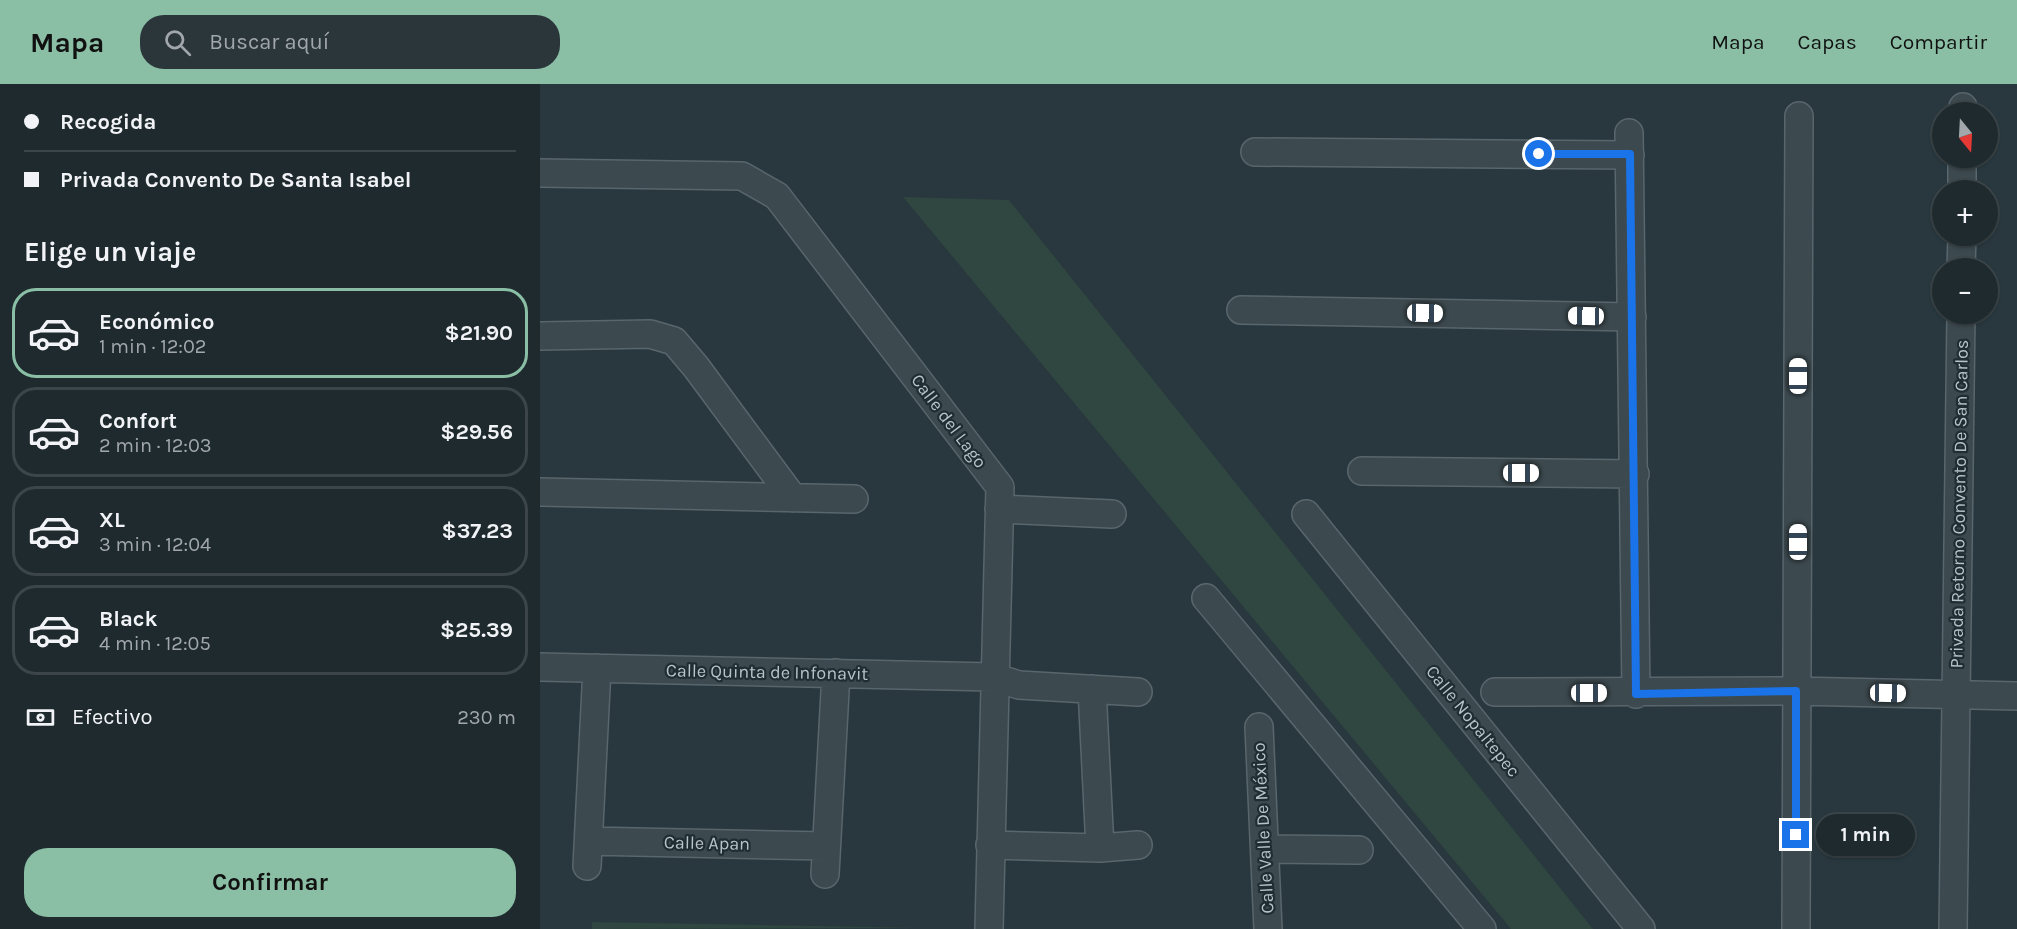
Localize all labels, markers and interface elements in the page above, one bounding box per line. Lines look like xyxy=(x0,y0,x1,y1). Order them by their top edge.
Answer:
search box xyxy=(140,15,560,69)
text: Mapa xyxy=(30,26,104,59)
icon: search xyxy=(161,26,194,59)
text: Buscar aquí xyxy=(209,29,329,55)
text: Mapa xyxy=(1711,30,1765,54)
text: Capas xyxy=(1798,30,1857,54)
text: Compartir xyxy=(1890,30,1987,54)
north arrow xyxy=(1932,102,1998,168)
map controls xyxy=(1932,102,1998,324)
text: Recogida xyxy=(60,109,156,135)
route start xyxy=(1525,140,1552,167)
text: Privada Convento De Santa Isabel xyxy=(60,167,412,193)
button: + xyxy=(1932,180,1998,246)
text: Elige un viaje xyxy=(24,236,196,268)
button: − xyxy=(1932,258,1998,324)
car xyxy=(1407,304,1443,322)
icon: car xyxy=(27,306,81,360)
car xyxy=(1568,307,1604,325)
text: Económico xyxy=(99,309,214,335)
text: $21.90 xyxy=(445,320,513,346)
text: 1 min · 12:02 xyxy=(99,335,206,358)
street label: Privada Retorno Convento De San Carlos xyxy=(1945,339,1973,669)
car xyxy=(1789,358,1807,394)
street label: Calle del Lago xyxy=(906,370,992,472)
icon: car xyxy=(27,405,81,459)
text: Confort xyxy=(99,408,177,434)
text: $29.56 xyxy=(440,419,513,445)
text: 2 min · 12:03 xyxy=(99,434,212,457)
car xyxy=(1503,464,1539,482)
icon: car xyxy=(27,504,81,558)
text: XL xyxy=(99,507,125,533)
text: $37.23 xyxy=(441,518,513,544)
car xyxy=(1789,524,1807,560)
text: 3 min · 12:04 xyxy=(99,533,211,556)
icon: car xyxy=(27,603,81,657)
text: Black xyxy=(99,606,158,632)
text: $25.39 xyxy=(440,617,513,643)
text: 4 min · 12:05 xyxy=(99,632,211,655)
street label: Calle Quinta de Infonavit xyxy=(666,659,869,685)
street label: Calle Nopaltepec xyxy=(1421,661,1525,781)
car xyxy=(1571,684,1607,702)
car xyxy=(1870,684,1906,702)
icon: cash xyxy=(24,701,57,734)
text: Efectivo xyxy=(72,704,152,730)
text: 230 m xyxy=(457,706,516,729)
street label: Calle Valle De México xyxy=(1248,742,1278,914)
callout: 1 min xyxy=(1817,814,1916,856)
route end xyxy=(1782,821,1809,848)
text: 1 min xyxy=(1840,823,1891,846)
street label: Calle Apan xyxy=(664,831,750,855)
button: Confirmar xyxy=(24,848,516,917)

